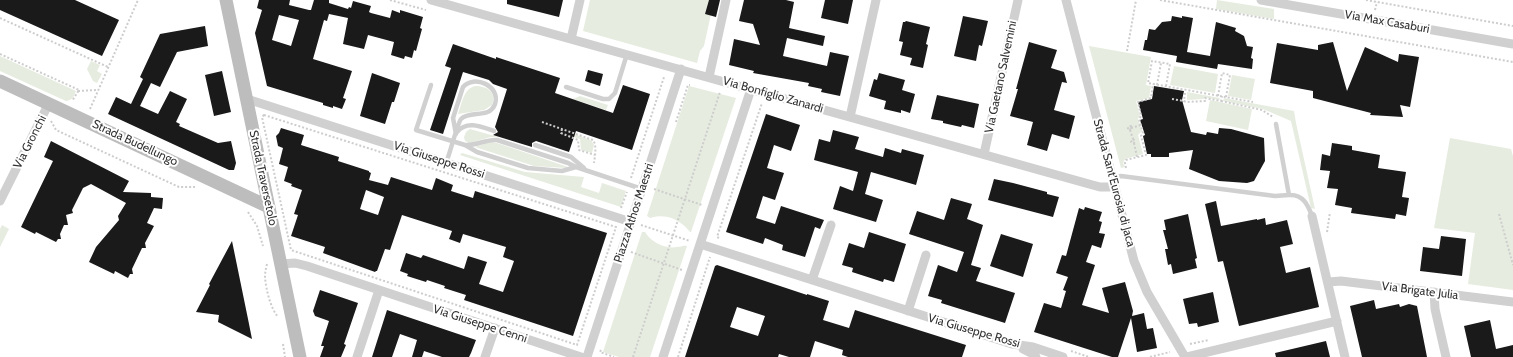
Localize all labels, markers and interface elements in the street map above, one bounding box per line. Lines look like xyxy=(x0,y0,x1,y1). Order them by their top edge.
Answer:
street label: Via Max Casaburi xyxy=(1343,7,1431,37)
street label: Via Gaetano Salvemini xyxy=(982,20,1020,134)
street label: Via Bonfiglio Zanardi xyxy=(721,74,825,116)
street label: Via Gronchi xyxy=(10,113,50,171)
street label: Strada Budellungo xyxy=(90,117,180,169)
street label: Strada Sant'Eurosia di Jaca xyxy=(1090,118,1138,248)
street label: Strada Traversetolo xyxy=(246,129,280,227)
street label: Via Giuseppe Rossi xyxy=(392,138,486,182)
street label: Piazza Athos Maestri xyxy=(611,161,657,265)
street label: Via Brigate Julia xyxy=(1381,279,1459,303)
street label: Via Giuseppe Cenni xyxy=(431,302,529,346)
street label: Via Giuseppe Rossi xyxy=(926,311,1022,351)

